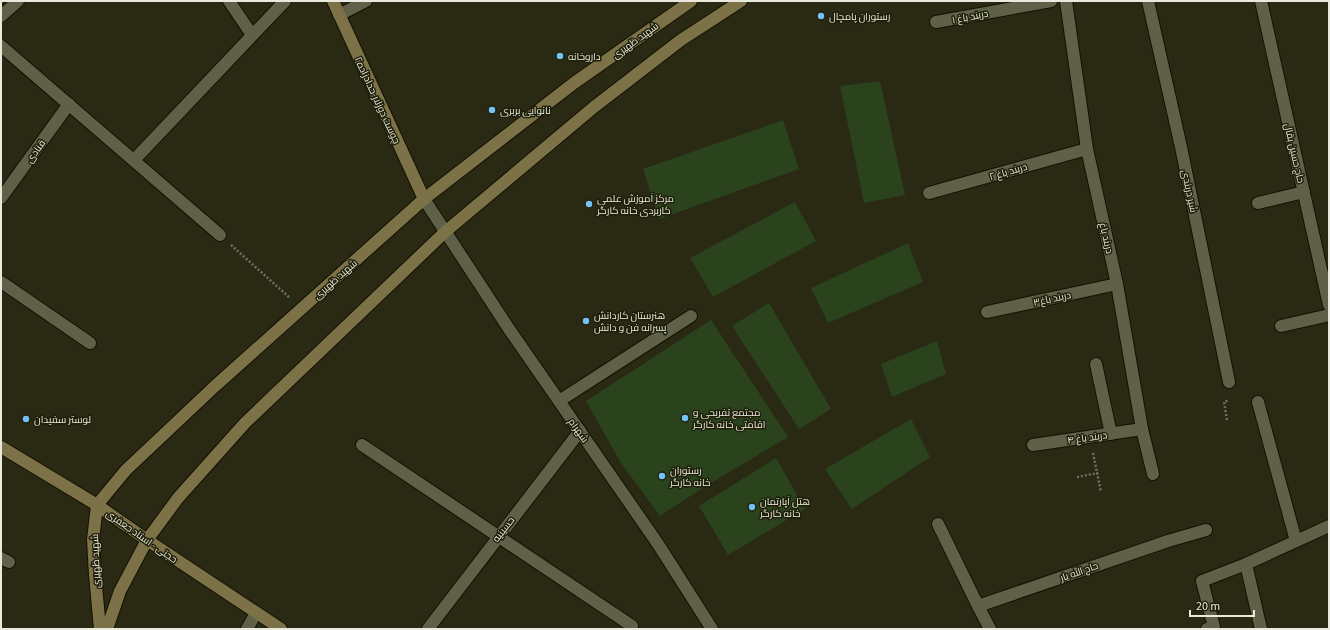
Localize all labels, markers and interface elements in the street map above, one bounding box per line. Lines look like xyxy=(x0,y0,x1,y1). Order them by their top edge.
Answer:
street label: دربند باغ ۱ xyxy=(951,7,990,27)
place label: رستوران پامچال xyxy=(829,10,890,24)
marker: رستوران پامچال xyxy=(816,11,826,21)
street label: شهید ظهیری xyxy=(610,19,662,62)
place label: داروخانه xyxy=(568,50,601,64)
marker: داروخانه xyxy=(555,51,565,61)
street label: چوست دوزلار-حدادزاده۲ xyxy=(351,55,403,146)
place label: نانوایی بربری xyxy=(500,104,551,118)
marker: نانوایی بربری xyxy=(487,105,497,115)
street label: حاج حسین بقال xyxy=(1280,122,1308,185)
street label: قنادی xyxy=(23,137,49,166)
street label: دربند باغ ۲ xyxy=(988,160,1029,184)
street label: شیر دربندی xyxy=(1178,168,1200,214)
place label: مرکز آموزش علمی کاربردی خانه کارگر xyxy=(596,192,674,218)
marker: مرکز آموزش علمی کاربردی خانه کارگر xyxy=(584,199,594,209)
street label: دربند باغ xyxy=(1096,221,1116,255)
street label: شهید ظهیری xyxy=(311,256,360,303)
street label: دربند باغ۳ xyxy=(1032,288,1073,310)
place label: هنرستان کاردانش پسرانه فن و دانش xyxy=(594,309,667,335)
marker: هنرستان کاردانش پسرانه فن و دانش xyxy=(581,316,591,326)
place label: مجتمع تفریحی و اقامتی خانه کارگر xyxy=(692,406,765,432)
place label: لوستر سفیدان xyxy=(34,413,91,427)
marker: مجتمع تفریحی و اقامتی خانه کارگر xyxy=(680,413,690,423)
marker: لوستر سفیدان xyxy=(21,414,31,424)
street label: شهرام xyxy=(565,416,592,446)
street label: دربند باغ ۴ xyxy=(1066,428,1108,448)
place label: رستوران خانه کارگر xyxy=(669,464,711,490)
marker: رستوران خانه کارگر xyxy=(657,471,667,481)
place label: هتل آپارتمان خانه کارگر xyxy=(759,495,810,521)
marker: هتل آپارتمان خانه کارگر xyxy=(747,502,757,512)
street label: حجتی - استاد جعفری xyxy=(103,507,180,567)
street label: حسینیه xyxy=(489,514,518,545)
street label: شهید ظهیری xyxy=(88,534,104,588)
street label: حاج الله یار xyxy=(1057,558,1100,585)
scale bar xyxy=(1190,592,1254,618)
text: 20 m xyxy=(1196,598,1220,615)

